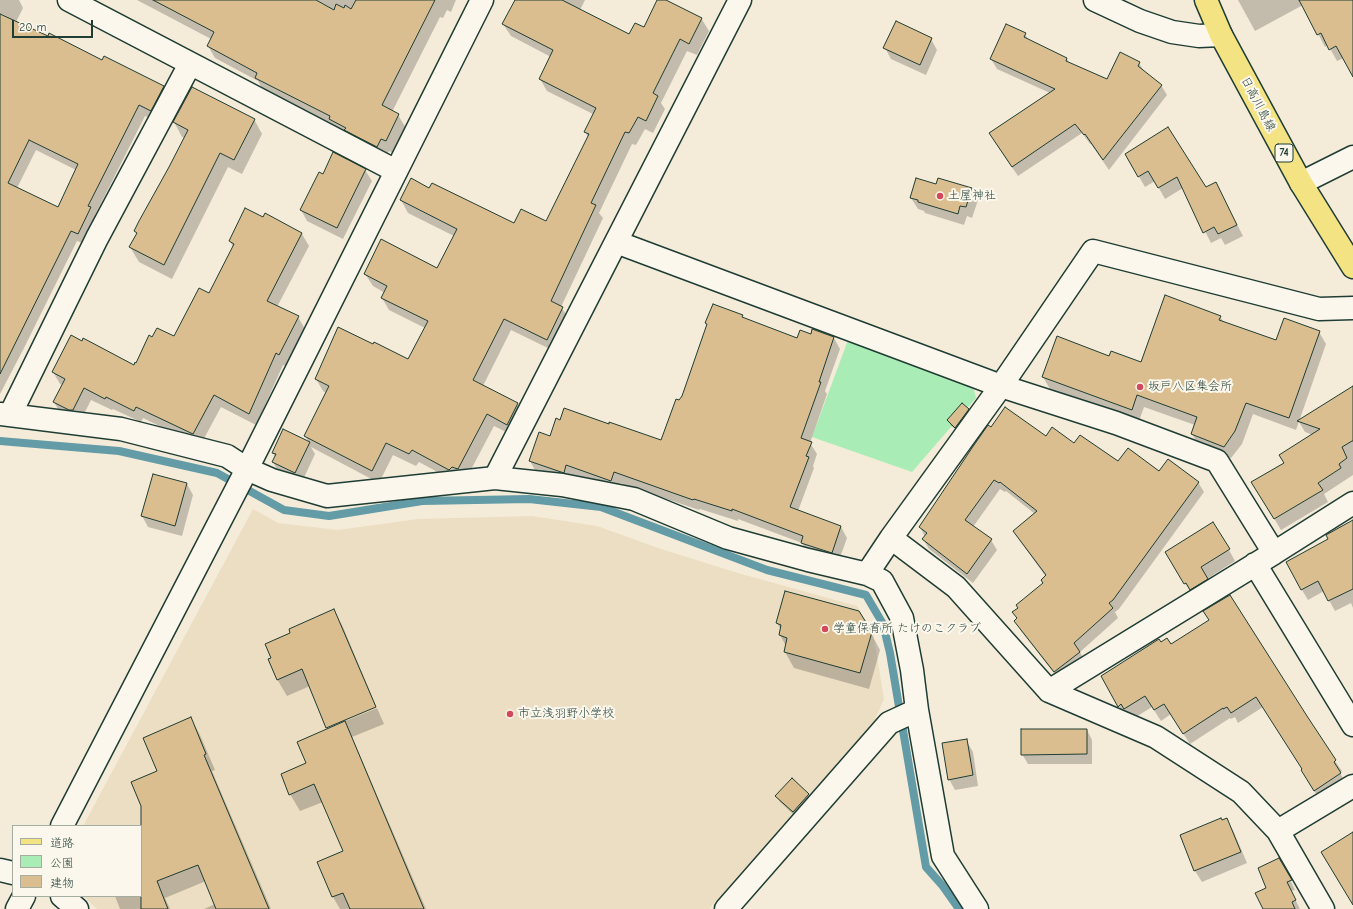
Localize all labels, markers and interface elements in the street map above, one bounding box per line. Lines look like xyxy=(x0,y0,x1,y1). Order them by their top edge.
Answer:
scale bar xyxy=(14,12,95,38)
text: 20 m xyxy=(19,20,47,34)
street label: 日高川島線 xyxy=(1238,74,1278,134)
road number: 74 xyxy=(1275,144,1293,162)
place label: 土屋神社 xyxy=(948,189,996,203)
marker: 土屋神社 xyxy=(935,191,945,201)
place label: 坂戸八区集会所 xyxy=(1148,380,1232,394)
marker: 坂戸八区集会所 xyxy=(1135,382,1145,392)
place label: 学童保育所 たけのこクラブ xyxy=(833,622,981,636)
marker: 学童保育所 たけのこクラブ xyxy=(820,624,830,634)
place label: 市立浅羽野小学校 xyxy=(518,707,614,721)
marker: 市立浅羽野小学校 xyxy=(505,709,515,719)
legend xyxy=(12,825,142,897)
text: 道路 xyxy=(50,836,74,850)
text: 公園 xyxy=(50,856,74,870)
text: 建物 xyxy=(50,876,74,890)

